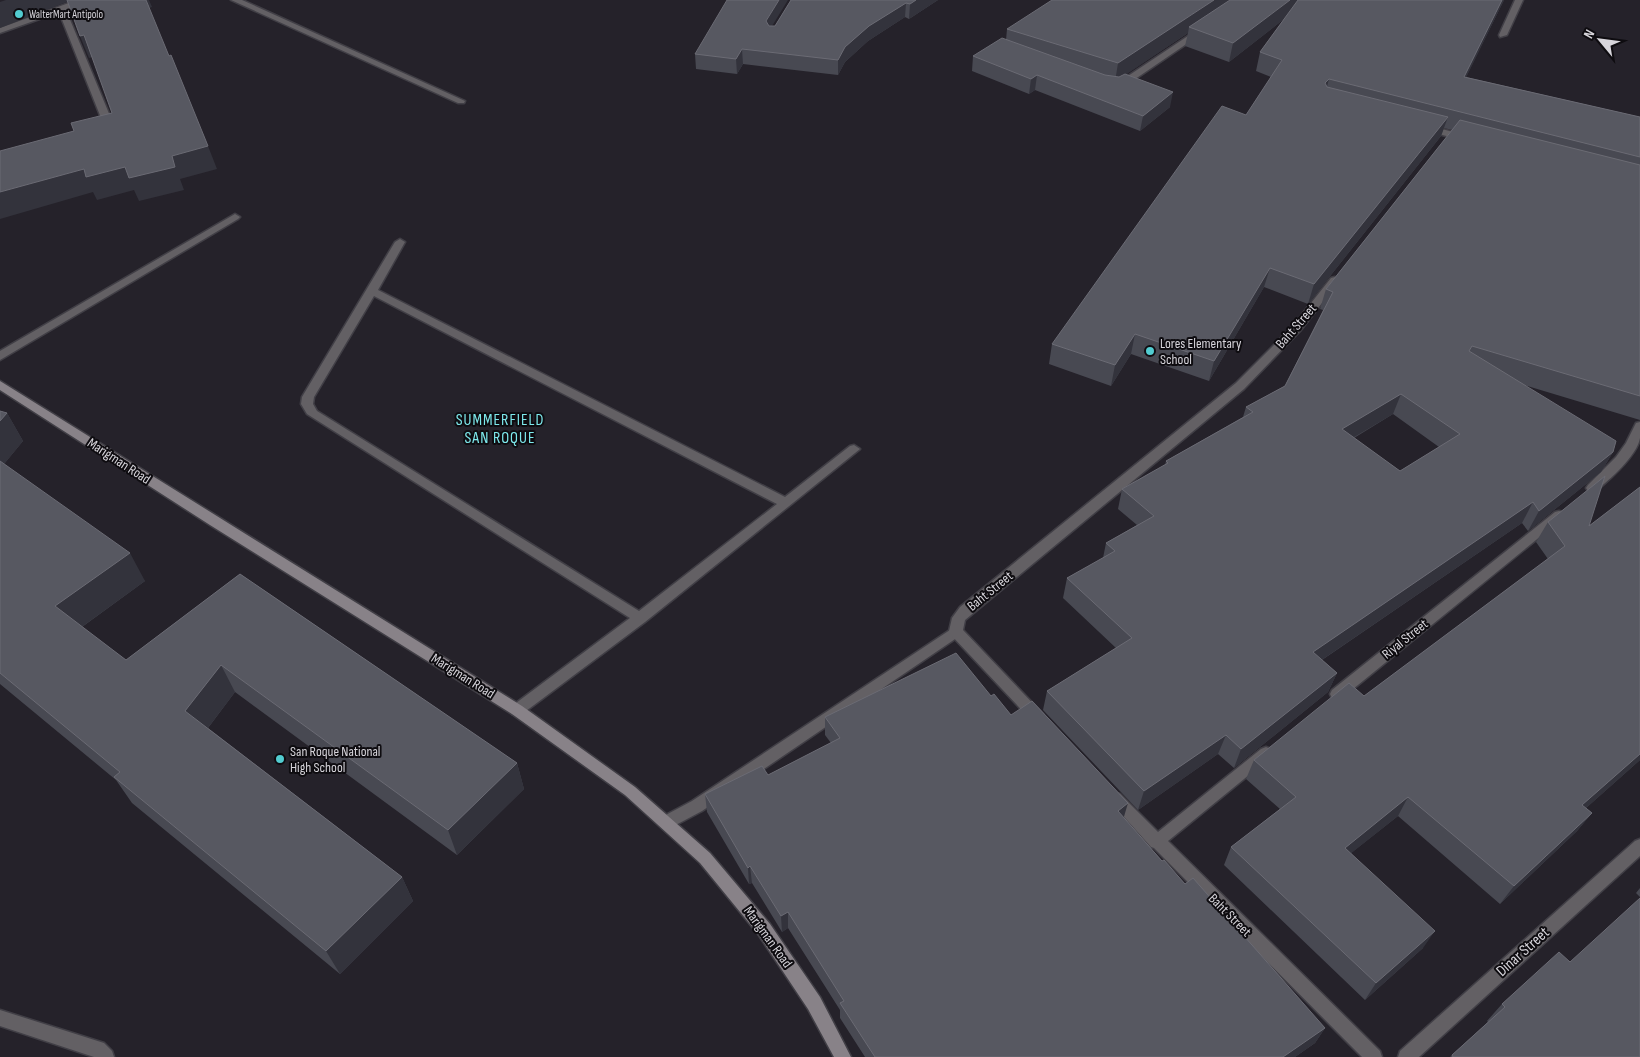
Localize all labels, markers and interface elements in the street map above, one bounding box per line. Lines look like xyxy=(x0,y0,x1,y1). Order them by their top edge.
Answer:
marker: WalterMart Antipolo xyxy=(13,8,25,20)
place label: WalterMart Antipolo xyxy=(29,8,103,21)
north arrow xyxy=(1575,15,1625,65)
text: N xyxy=(1580,27,1598,41)
street label: Baht Street xyxy=(1272,300,1320,352)
place label: Lores Elementary School xyxy=(1160,335,1242,368)
marker: Lores Elementary School xyxy=(1144,345,1156,357)
district label: SUMMERFIELD SAN ROQUE xyxy=(456,411,544,448)
street label: Marigman Road xyxy=(84,434,154,488)
street label: Baht Street xyxy=(964,567,1016,615)
street label: Riyal Street xyxy=(1379,615,1431,663)
street label: Marigman Road xyxy=(428,650,498,702)
place label: San Roque National High School xyxy=(290,743,380,776)
marker: San Roque National High School xyxy=(274,753,286,765)
street label: Baht Street xyxy=(1205,890,1255,940)
street label: Marigman Road xyxy=(740,903,796,971)
street label: Dinar Street xyxy=(1493,923,1554,981)

